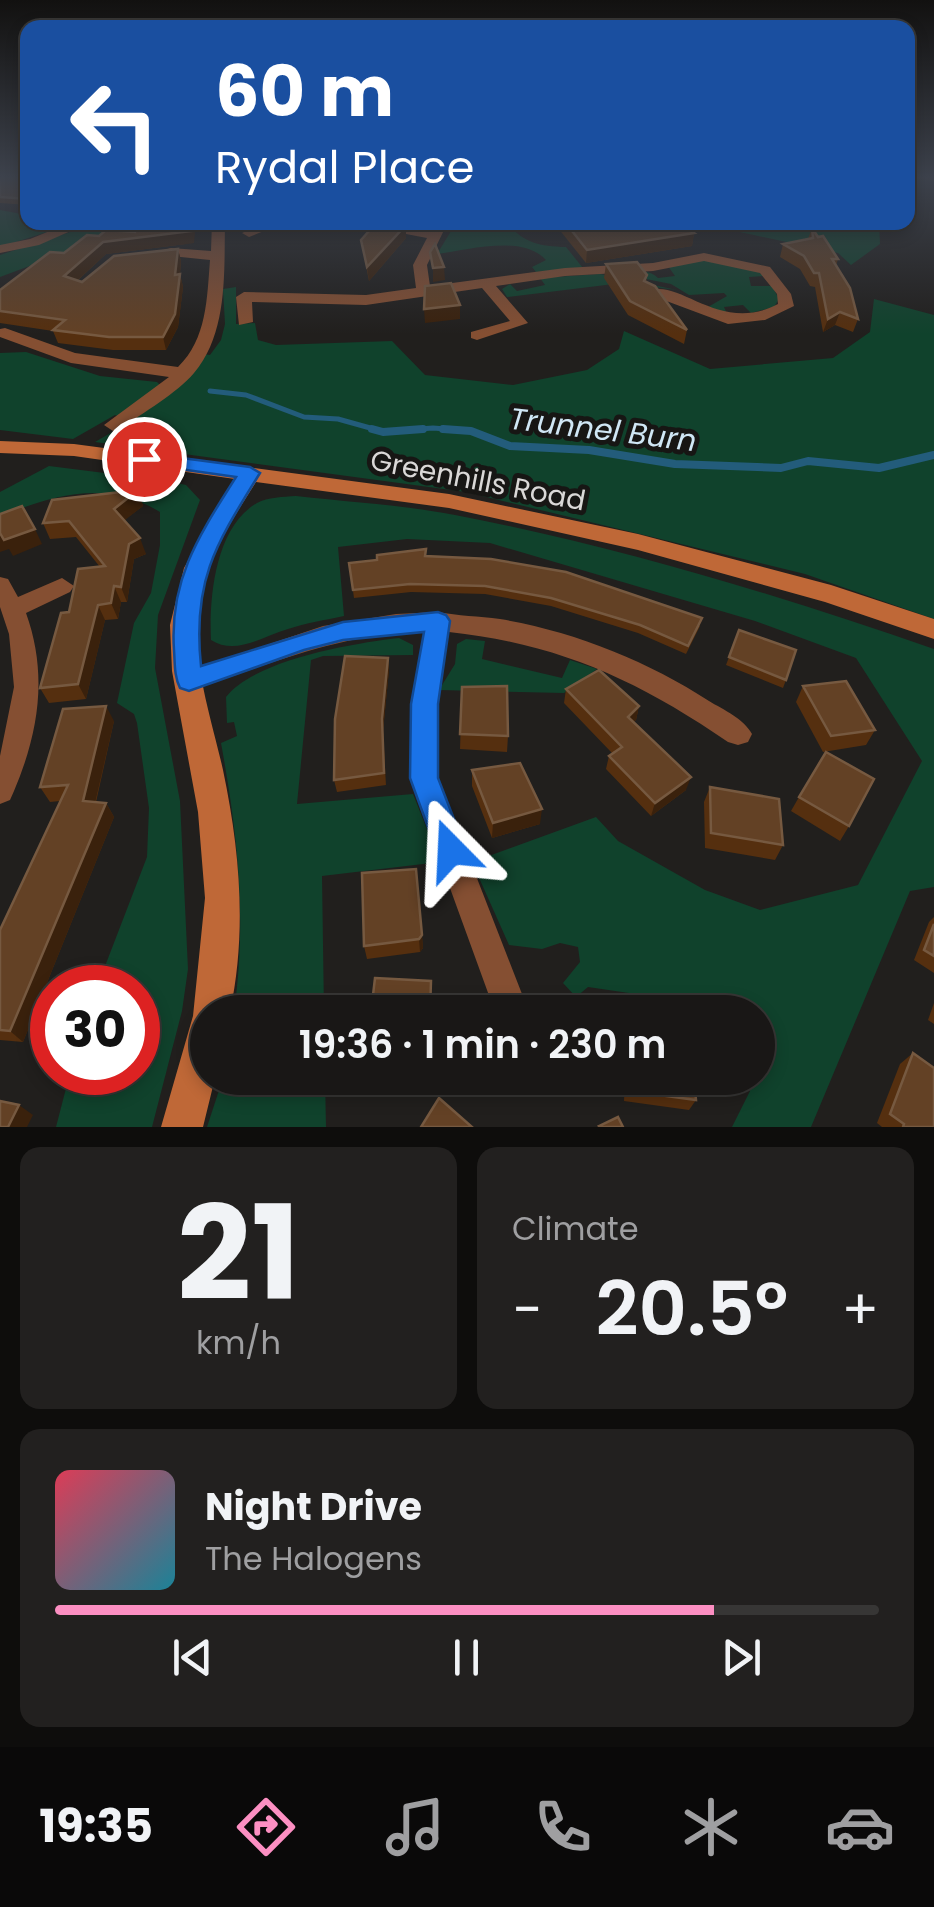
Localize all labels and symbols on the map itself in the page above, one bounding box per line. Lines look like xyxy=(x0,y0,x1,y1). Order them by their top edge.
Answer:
water label: Trunnel Burn xyxy=(507,397,699,462)
pin xyxy=(102,417,187,502)
street label: Greenhills Road xyxy=(367,441,589,520)
position arrow xyxy=(399,798,503,902)
speed limit sign: 30 xyxy=(30,965,160,1095)

